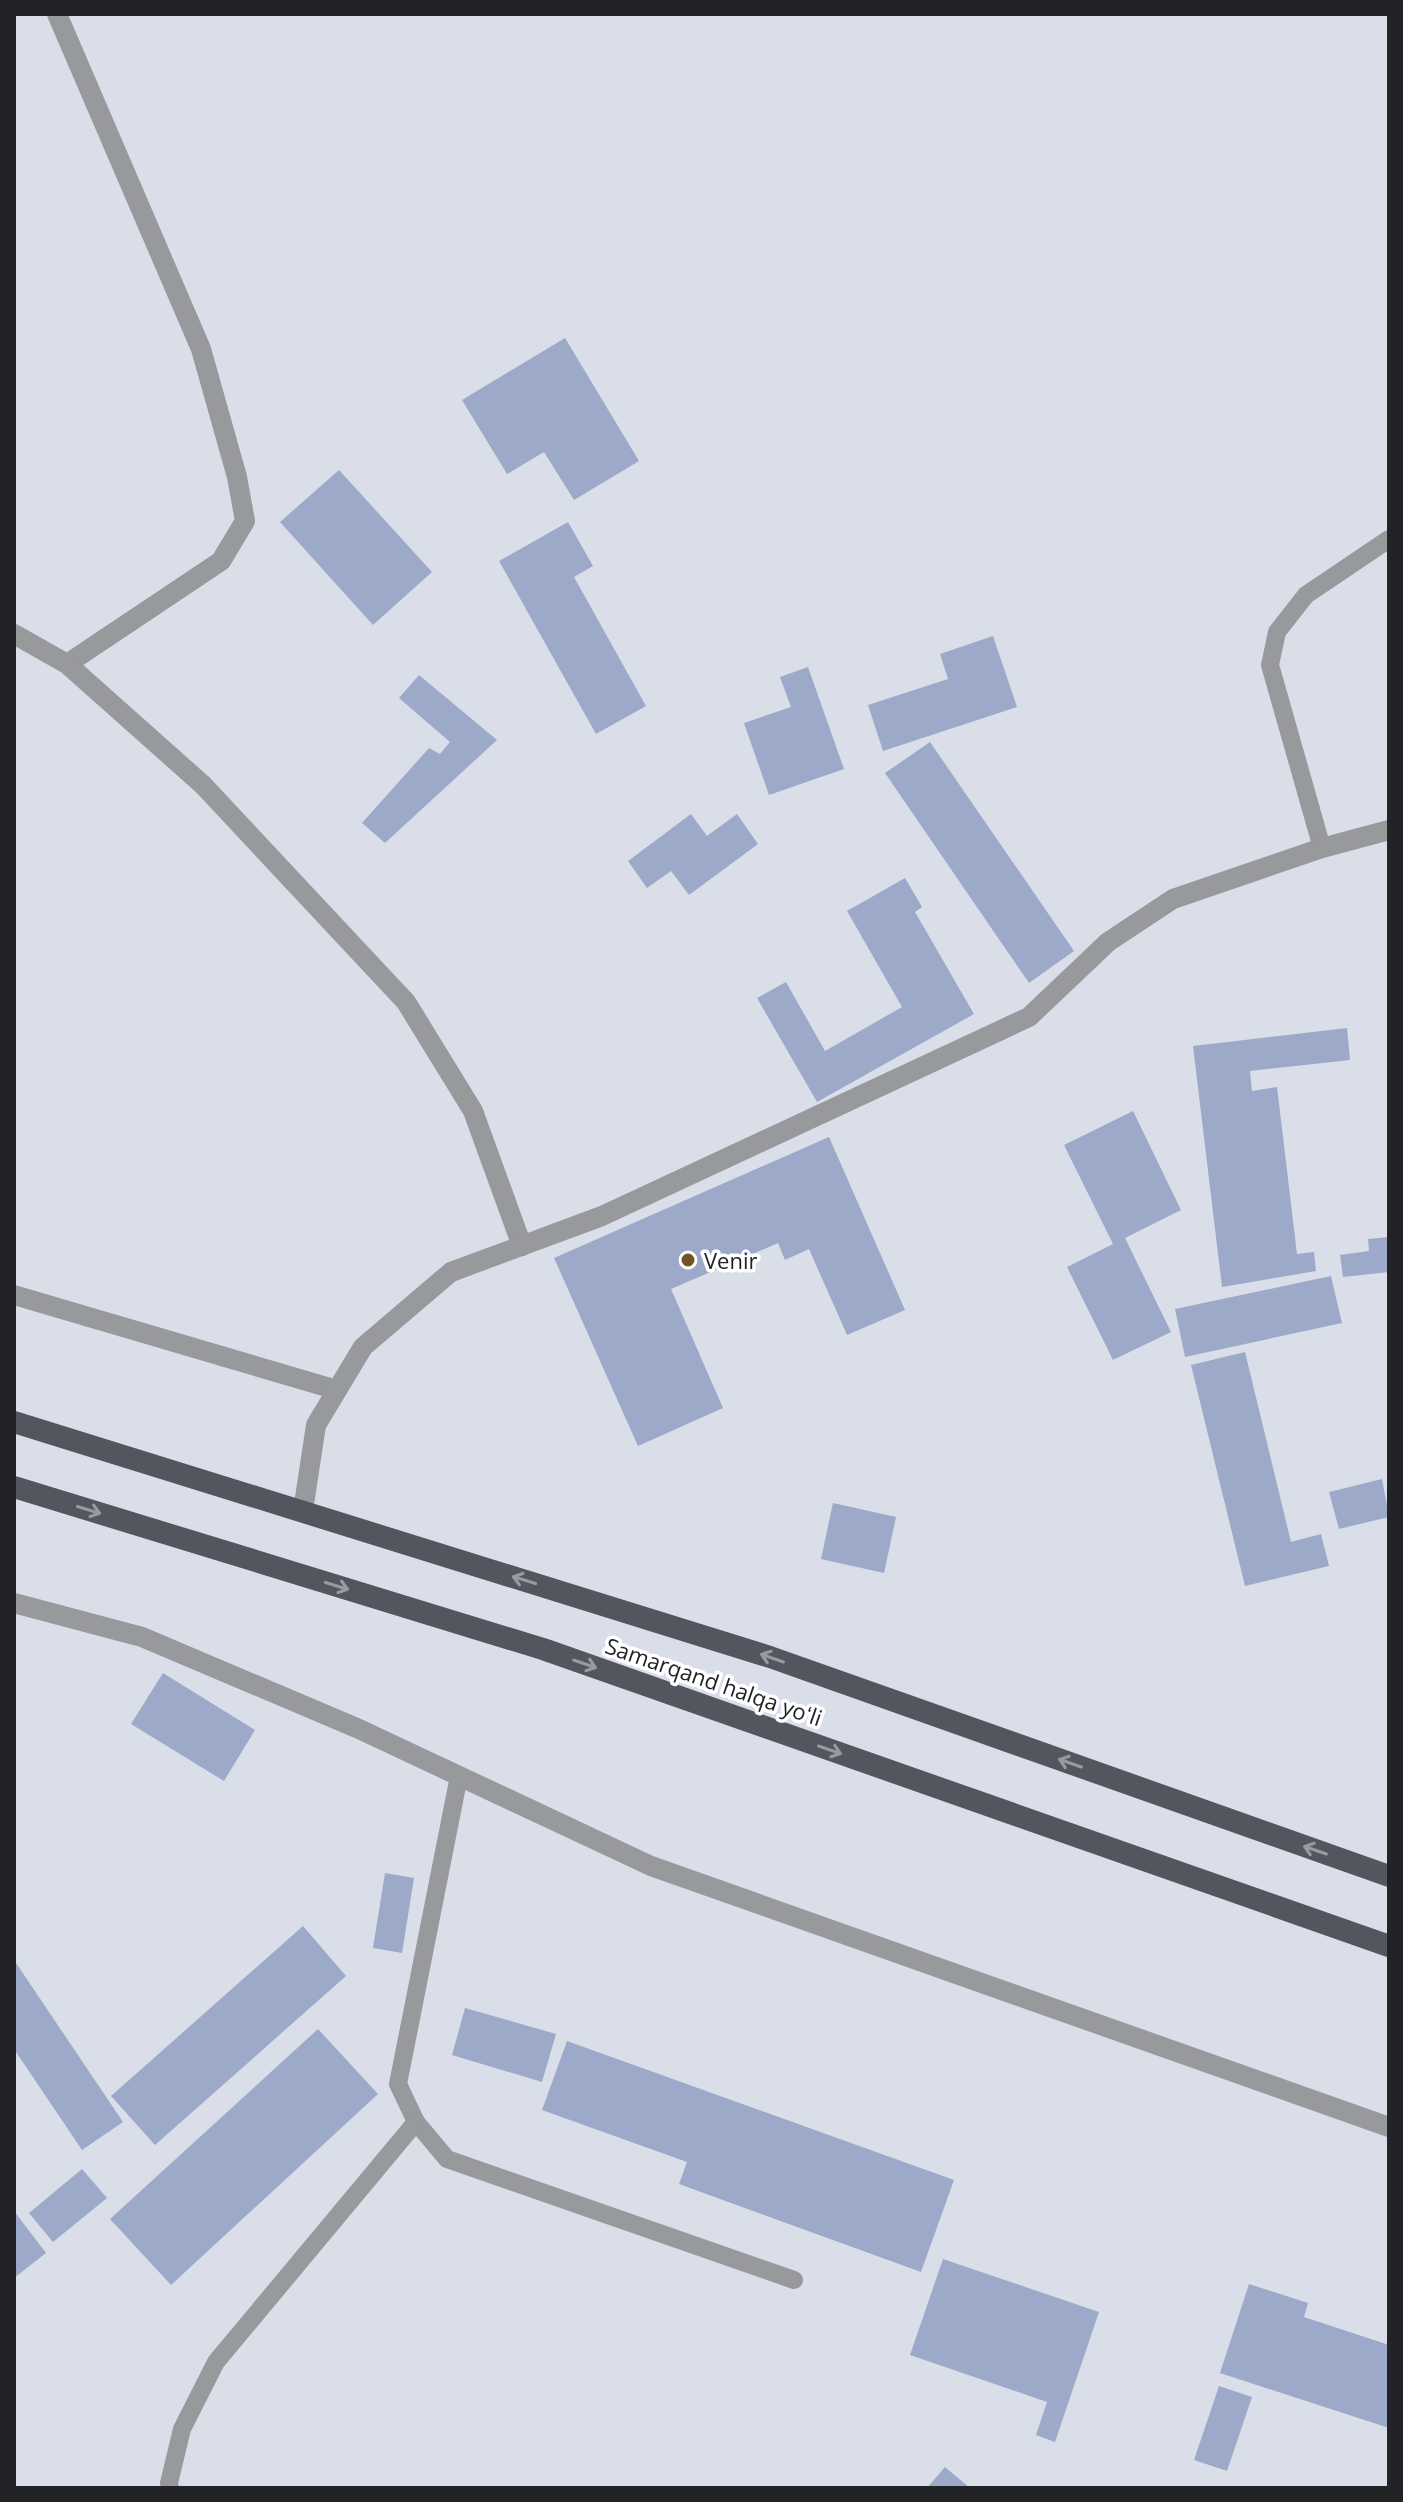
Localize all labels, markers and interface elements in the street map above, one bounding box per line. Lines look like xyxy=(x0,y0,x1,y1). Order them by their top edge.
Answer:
place label: Venir xyxy=(704,1245,758,1275)
marker: Venir xyxy=(679,1251,697,1269)
one-way arrow xyxy=(76,1503,101,1518)
one-way arrow xyxy=(512,1572,538,1587)
one-way arrow xyxy=(324,1579,350,1594)
street label: Samarqand halqa yoʻli xyxy=(602,1630,826,1732)
one-way arrow xyxy=(760,1650,786,1665)
one-way arrow xyxy=(572,1657,597,1672)
one-way arrow xyxy=(818,1744,842,1758)
one-way arrow xyxy=(1058,1755,1083,1769)
one-way arrow xyxy=(1303,1841,1328,1856)

